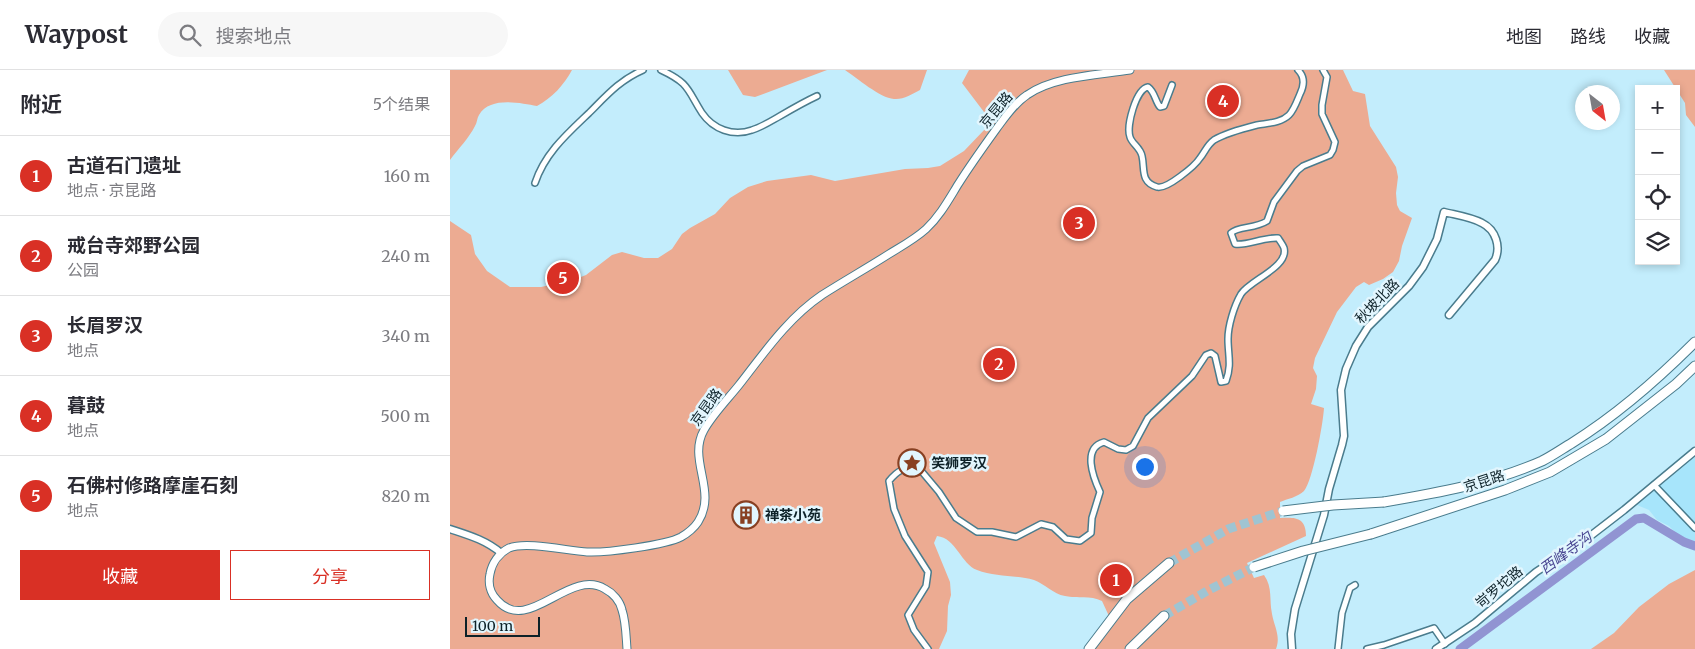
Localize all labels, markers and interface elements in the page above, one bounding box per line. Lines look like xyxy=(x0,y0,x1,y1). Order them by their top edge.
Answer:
search box xyxy=(158,12,508,57)
text: Waypost xyxy=(25,19,128,50)
icon: search xyxy=(176,21,204,49)
text: 搜索地点 xyxy=(216,24,292,48)
text: 地图 xyxy=(1506,25,1542,48)
text: 路线 xyxy=(1570,25,1606,48)
text: 收藏 xyxy=(1634,25,1670,48)
pin: 4 xyxy=(1207,82,1239,120)
north arrow xyxy=(1575,85,1620,130)
map controls xyxy=(1635,85,1680,265)
button: + xyxy=(1635,85,1680,130)
street label: 京昆路 xyxy=(976,88,1016,132)
text: 附近 xyxy=(20,91,62,118)
text: 5个结果 xyxy=(373,94,430,114)
button: − xyxy=(1635,130,1680,175)
text: 古道石门遗址 xyxy=(67,153,181,177)
text: 1 xyxy=(32,166,40,186)
text: 160 m xyxy=(384,166,430,186)
button: locate xyxy=(1635,175,1680,220)
text: 地点 · 京昆路 xyxy=(67,180,156,200)
pin: 3 xyxy=(1063,204,1095,242)
button: layers xyxy=(1635,220,1680,265)
text: 戒台寺郊野公园 xyxy=(67,233,200,257)
text: 2 xyxy=(31,246,41,266)
text: 240 m xyxy=(381,246,430,266)
pin: 5 xyxy=(547,259,579,297)
text: 公园 xyxy=(67,260,99,280)
street label: 秋坡北路 xyxy=(1351,275,1403,327)
text: 长眉罗汉 xyxy=(67,313,143,337)
text: 3 xyxy=(31,326,41,346)
text: 340 m xyxy=(381,326,430,346)
text: 地点 xyxy=(67,340,99,360)
pin: 2 xyxy=(983,345,1015,383)
street label: 京昆路 xyxy=(686,385,726,429)
text: 暮鼓 xyxy=(67,393,105,417)
text: 4 xyxy=(31,406,41,426)
text: 500 m xyxy=(380,406,430,426)
text: 地点 xyxy=(67,420,99,440)
place icon: 笑狮罗汉 xyxy=(897,448,927,478)
place label: 笑狮罗汉 xyxy=(931,454,987,472)
your location xyxy=(1132,454,1158,480)
street label: 京昆路 xyxy=(1461,466,1507,496)
text: 石佛村修路摩崖石刻 xyxy=(67,473,238,497)
text: 5 xyxy=(31,486,41,506)
text: 820 m xyxy=(382,486,430,506)
text: 地点 xyxy=(67,500,99,520)
building icon: 禅茶小苑 xyxy=(731,500,761,530)
place label: 禅茶小苑 xyxy=(765,506,821,524)
water label: 西峰寺沟 xyxy=(1536,526,1597,578)
button: 收藏 xyxy=(20,550,220,600)
button: 分享 xyxy=(230,550,430,600)
pin: 1 xyxy=(1100,561,1132,599)
street label: 岢罗坨路 xyxy=(1472,562,1526,612)
scale bar xyxy=(465,614,540,637)
text: 100 m xyxy=(472,617,513,635)

